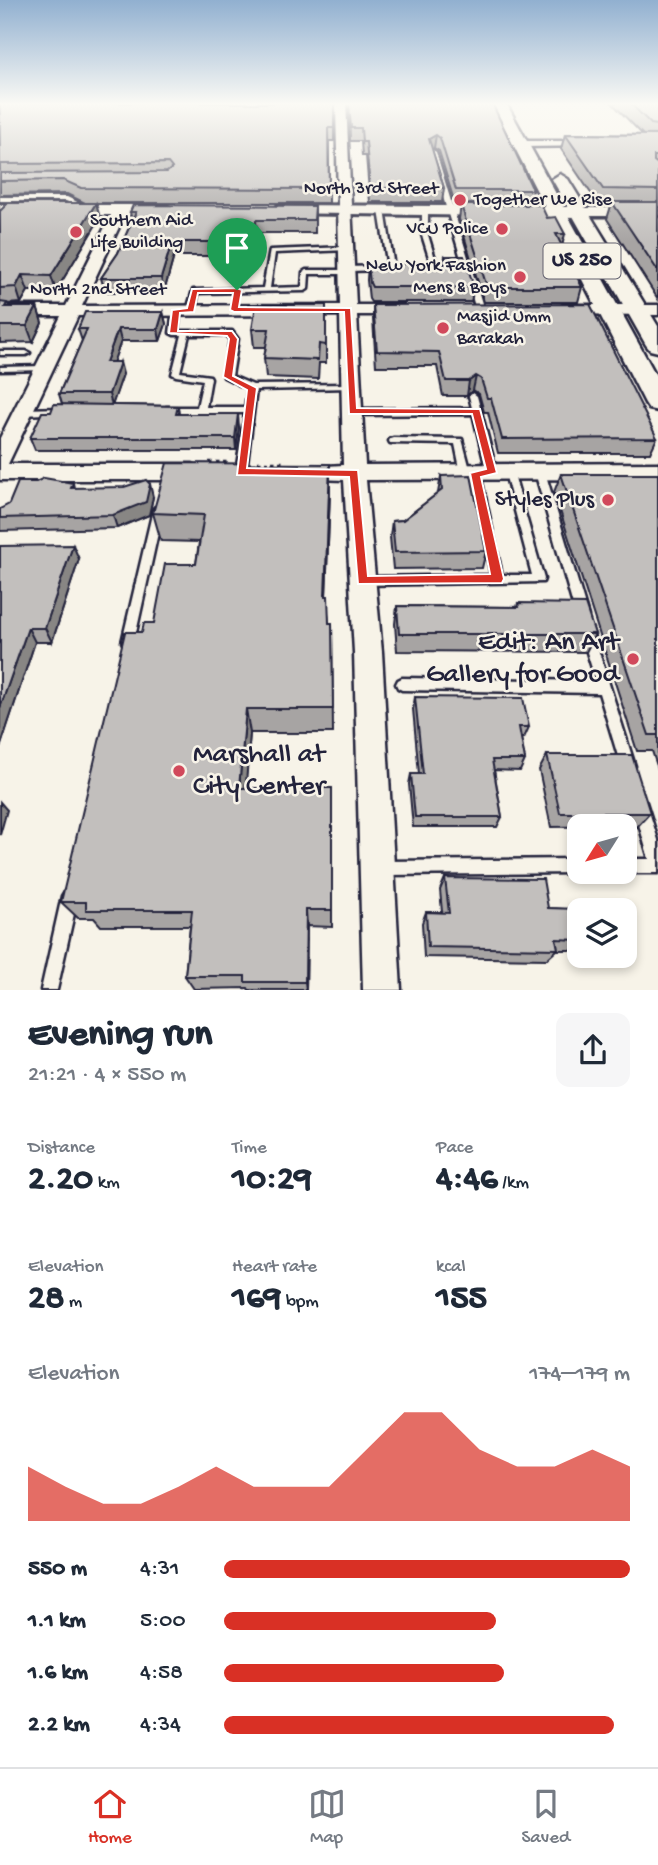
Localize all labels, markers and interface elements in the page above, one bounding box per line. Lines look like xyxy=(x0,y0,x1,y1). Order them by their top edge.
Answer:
street label: North 3rd Street xyxy=(304,178,440,201)
place label: Together We Rise xyxy=(473,189,612,212)
marker: Together We Rise xyxy=(452,192,468,208)
place label: Southern Aid Life Building xyxy=(90,210,194,255)
pin xyxy=(207,218,267,290)
place label: VCU Police xyxy=(406,218,488,241)
marker: VCU Police xyxy=(494,221,510,237)
marker: Southern Aid Life Building xyxy=(68,224,84,240)
icon: arrive xyxy=(218,229,256,267)
road number: US 250 xyxy=(544,244,620,278)
place label: New York Fashion Mens & Boys xyxy=(366,255,507,300)
marker: New York Fashion Mens & Boys xyxy=(512,269,528,285)
street label: North 2nd Street xyxy=(30,279,168,302)
place label: Masjid Umm Barakah xyxy=(456,306,551,351)
marker: Masjid Umm Barakah xyxy=(435,320,451,336)
place label: Styles Plus xyxy=(495,487,595,514)
marker: Styles Plus xyxy=(600,492,616,508)
place label: Edit: An Art Gallery for Good xyxy=(426,627,622,692)
marker: Edit: An Art Gallery for Good xyxy=(625,651,641,667)
place label: Marshall at City Center xyxy=(193,739,327,804)
marker: Marshall at City Center xyxy=(171,763,187,779)
north arrow xyxy=(567,814,637,884)
map controls xyxy=(567,814,637,968)
button: layers xyxy=(567,898,637,968)
button: share xyxy=(556,1013,630,1087)
text: Evening run xyxy=(28,1014,212,1058)
text: 21:21 · 4 × 550 m xyxy=(28,1062,186,1089)
text: Distance xyxy=(28,1137,95,1160)
text: Time xyxy=(232,1137,267,1160)
text: Pace xyxy=(436,1137,473,1160)
text: 2.20 xyxy=(28,1160,93,1201)
text: 10:29 xyxy=(232,1160,312,1201)
text: 4:46 xyxy=(436,1160,498,1201)
text: km xyxy=(93,1172,120,1195)
text: /km xyxy=(498,1172,529,1195)
text: Elevation xyxy=(28,1256,104,1279)
text: Heart rate xyxy=(232,1256,317,1279)
text: kcal xyxy=(436,1256,466,1279)
text: 28 xyxy=(28,1279,64,1320)
text: 169 xyxy=(232,1279,281,1320)
text: 155 xyxy=(436,1279,487,1320)
text: m xyxy=(64,1291,82,1314)
text: bpm xyxy=(281,1291,319,1314)
text: Elevation xyxy=(28,1361,119,1388)
text: 174–179 m xyxy=(529,1361,630,1388)
text: 550 m xyxy=(28,1556,87,1583)
text: 4:31 xyxy=(140,1556,179,1583)
text: 1.1 km xyxy=(28,1608,86,1635)
text: 5:00 xyxy=(140,1608,185,1635)
text: 1.6 km xyxy=(28,1660,88,1687)
text: 4:58 xyxy=(140,1660,183,1687)
text: 2.2 km xyxy=(28,1712,90,1739)
text: 4:34 xyxy=(140,1712,181,1739)
tab: Home xyxy=(88,1785,132,1850)
tab: Map xyxy=(308,1785,346,1850)
tab: Saved xyxy=(521,1785,570,1850)

